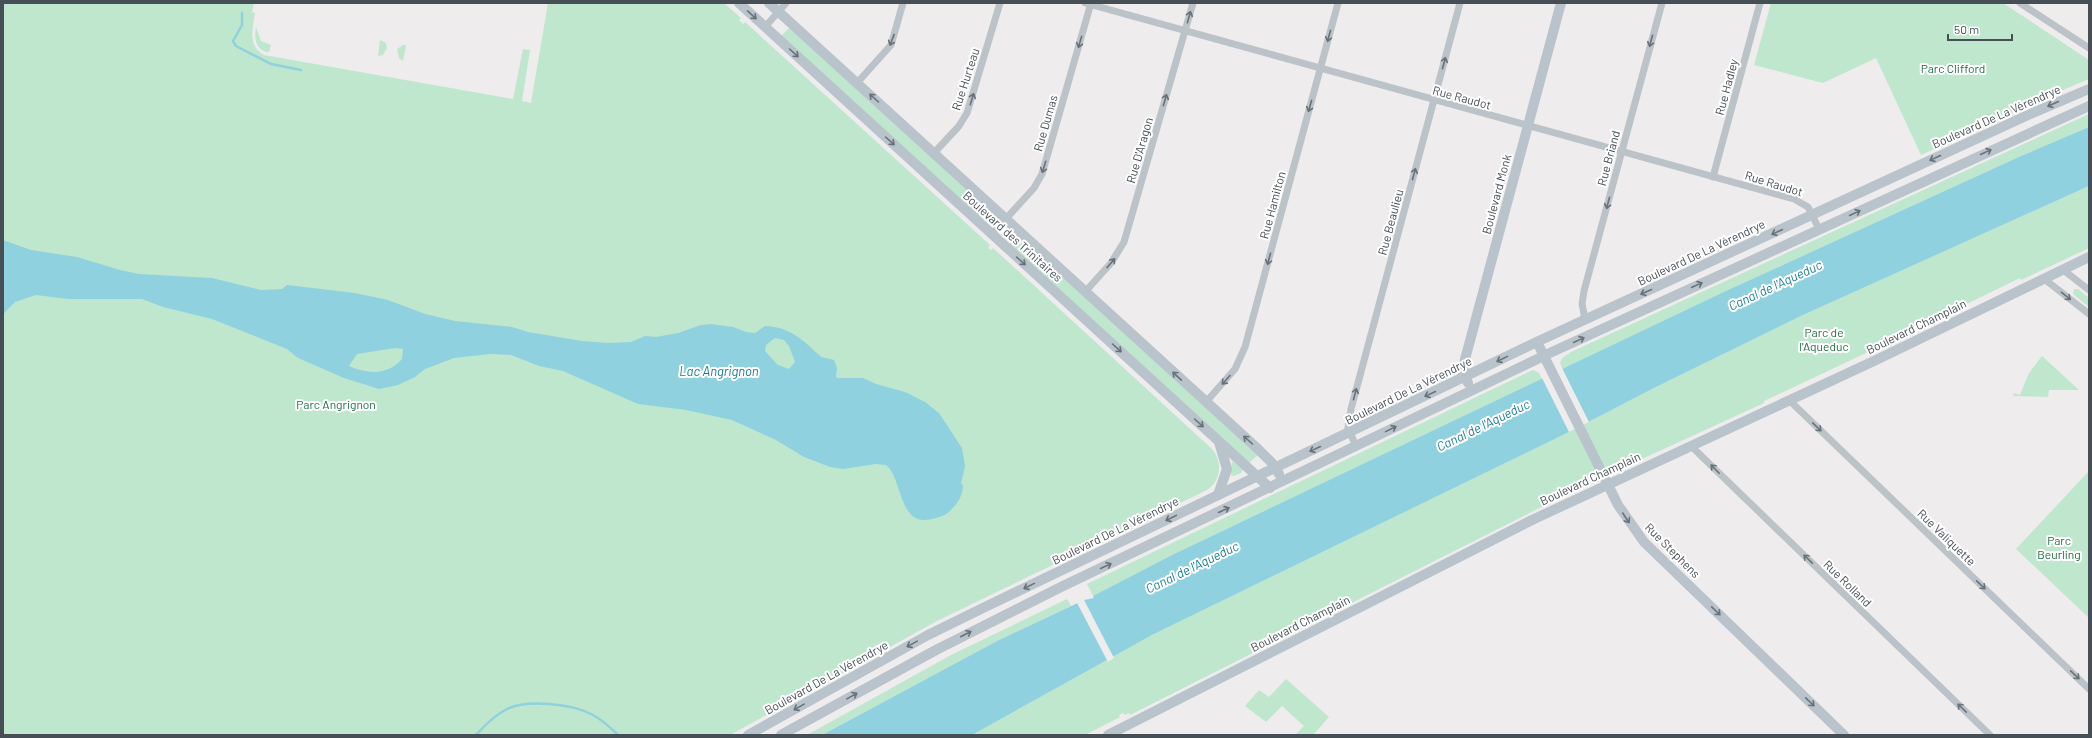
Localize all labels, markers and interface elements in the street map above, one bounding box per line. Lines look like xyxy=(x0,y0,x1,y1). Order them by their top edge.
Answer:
one-way arrow xyxy=(747,10,757,20)
one-way arrow xyxy=(1186,11,1193,24)
scale bar xyxy=(1948,16,2012,42)
text: 50 m xyxy=(1954,22,1979,36)
one-way arrow xyxy=(1325,29,1332,42)
one-way arrow xyxy=(888,34,895,46)
one-way arrow xyxy=(1647,34,1655,47)
one-way arrow xyxy=(1076,35,1083,48)
street label: Rue Hurteau xyxy=(948,46,982,112)
one-way arrow xyxy=(789,49,799,58)
one-way arrow xyxy=(1441,57,1448,70)
street label: Rue Hadley xyxy=(1712,57,1740,117)
park label: Parc Clifford xyxy=(1921,61,1985,75)
street label: Boulevard De La Vérendrye xyxy=(1930,81,2062,151)
street label: Rue Raudot xyxy=(1431,82,1493,112)
one-way arrow xyxy=(969,93,976,106)
street label: Rue Dumas xyxy=(1030,93,1060,153)
one-way arrow xyxy=(869,94,879,103)
one-way arrow xyxy=(1162,94,1169,107)
one-way arrow xyxy=(1306,99,1313,112)
one-way arrow xyxy=(2047,101,2059,108)
street label: Rue D'Aragon xyxy=(1123,115,1155,185)
street label: Rue Briand xyxy=(1594,129,1622,187)
one-way arrow xyxy=(885,136,895,146)
one-way arrow xyxy=(1979,148,1991,155)
street label: Boulevard Monk xyxy=(1479,153,1513,235)
one-way arrow xyxy=(1929,155,1941,162)
one-way arrow xyxy=(1040,160,1047,173)
one-way arrow xyxy=(1411,168,1418,181)
street label: Rue Raudot xyxy=(1743,168,1805,198)
street label: Rue Hamilton xyxy=(1256,170,1288,240)
street label: Boulevard des Trinitaires xyxy=(961,188,1066,284)
street label: Rue Beaulieu xyxy=(1374,188,1406,256)
one-way arrow xyxy=(1603,196,1611,209)
one-way arrow xyxy=(1848,208,1860,216)
street label: Boulevard De La Vérendrye xyxy=(1635,216,1767,288)
one-way arrow xyxy=(1772,228,1784,236)
one-way arrow xyxy=(1264,252,1272,265)
one-way arrow xyxy=(1016,256,1026,265)
water label: Canal de l'Aqueduc xyxy=(1726,256,1825,314)
one-way arrow xyxy=(1107,257,1116,268)
one-way arrow xyxy=(1691,281,1703,288)
one-way arrow xyxy=(1641,289,1653,296)
one-way arrow xyxy=(2061,292,2072,300)
street label: Boulevard Champlain xyxy=(1864,296,1968,356)
park label: Parc de l'Aqueduc xyxy=(1799,325,1849,353)
one-way arrow xyxy=(1573,336,1585,343)
one-way arrow xyxy=(1112,343,1122,353)
street label: Boulevard De La Vérendrye xyxy=(1342,353,1474,427)
one-way arrow xyxy=(1496,356,1508,363)
water label: Lac Angrignon xyxy=(679,363,759,379)
one-way arrow xyxy=(1172,371,1182,380)
one-way arrow xyxy=(1221,375,1230,385)
one-way arrow xyxy=(1351,388,1359,401)
one-way arrow xyxy=(1424,391,1436,398)
water label: Canal de l'Aqueduc xyxy=(1434,395,1532,454)
park label: Parc Angrignon xyxy=(296,397,376,411)
one-way arrow xyxy=(1194,418,1204,427)
one-way arrow xyxy=(1812,422,1822,432)
one-way arrow xyxy=(1385,425,1397,432)
one-way arrow xyxy=(1243,435,1253,445)
one-way arrow xyxy=(1309,446,1321,453)
street label: Boulevard Champlain xyxy=(1538,449,1642,507)
one-way arrow xyxy=(1710,464,1720,474)
street label: Boulevard De La Vérendrye xyxy=(1049,493,1181,567)
one-way arrow xyxy=(1217,506,1229,513)
street label: Rue Valiquette xyxy=(1915,506,1979,568)
one-way arrow xyxy=(1623,512,1631,524)
one-way arrow xyxy=(1165,515,1177,522)
street label: Rue Stephens xyxy=(1643,520,1703,580)
park label: Parc Beurling xyxy=(2037,533,2081,561)
water label: Canal de l'Aqueduc xyxy=(1143,537,1241,596)
one-way arrow xyxy=(1803,554,1813,564)
street label: Rue Rolland xyxy=(1821,557,1875,609)
one-way arrow xyxy=(1100,562,1112,569)
one-way arrow xyxy=(1976,580,1986,590)
one-way arrow xyxy=(1023,583,1035,590)
street label: Boulevard Champlain xyxy=(1248,592,1352,654)
one-way arrow xyxy=(1711,607,1721,616)
one-way arrow xyxy=(960,630,972,637)
street label: Boulevard De La Vérendrye xyxy=(762,637,890,717)
one-way arrow xyxy=(907,641,919,648)
one-way arrow xyxy=(2070,671,2080,680)
one-way arrow xyxy=(846,691,858,699)
one-way arrow xyxy=(1805,697,1815,706)
one-way arrow xyxy=(1957,703,1967,713)
one-way arrow xyxy=(793,704,805,711)

